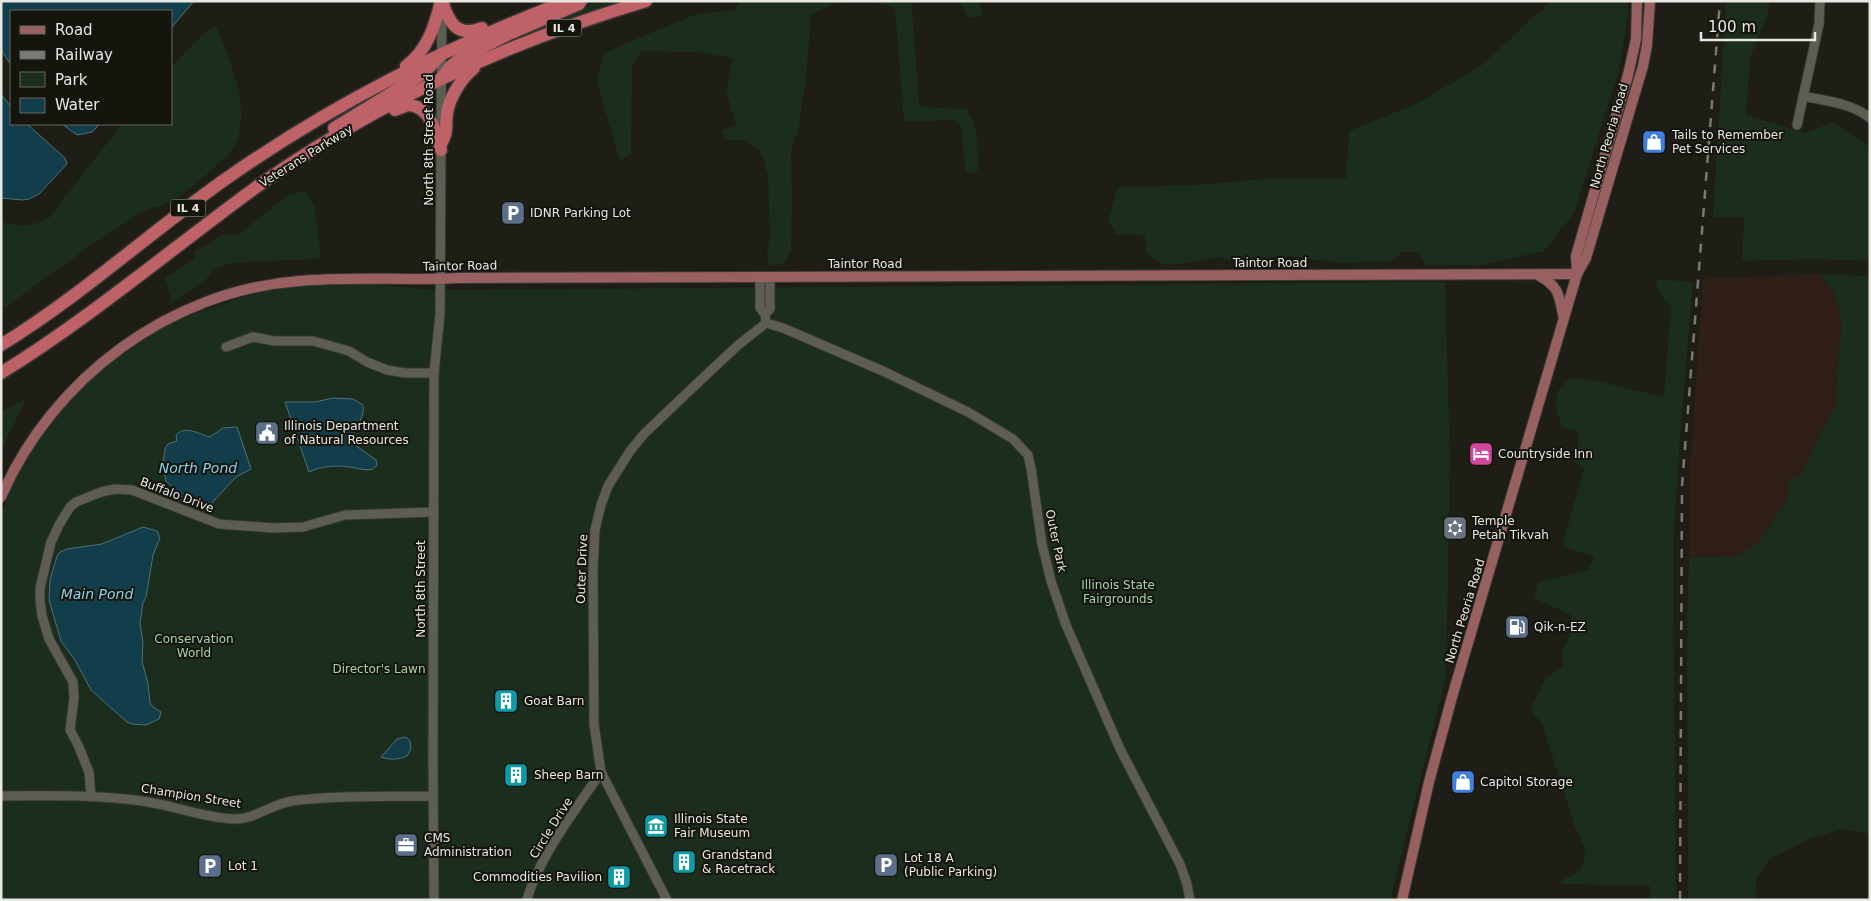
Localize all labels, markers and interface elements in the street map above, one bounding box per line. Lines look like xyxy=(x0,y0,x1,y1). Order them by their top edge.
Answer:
legend xyxy=(10,10,172,125)
scale bar xyxy=(1701,10,1815,42)
text: 100 m xyxy=(1708,18,1756,36)
road number: IL 4 xyxy=(546,19,582,36)
text: Road xyxy=(55,21,93,39)
text: Railway xyxy=(55,46,113,64)
text: Park xyxy=(55,71,88,89)
street label: North 8th Street Road xyxy=(422,74,436,206)
street label: North Peoria Road xyxy=(1587,82,1631,190)
text: Water xyxy=(55,96,100,114)
street label: Veterans Parkway xyxy=(257,122,355,190)
place label: Tails to Remember Pet Services xyxy=(1671,128,1783,156)
shop icon: Tails to Remember Pet Services xyxy=(1641,129,1667,155)
road number: IL 4 xyxy=(170,200,206,217)
parking icon: IDNR Parking Lot xyxy=(500,200,526,226)
place label: IDNR Parking Lot xyxy=(530,206,631,220)
street label: Taintor Road xyxy=(1232,256,1307,270)
street label: Taintor Road xyxy=(827,257,902,271)
street label: Taintor Road xyxy=(422,258,497,274)
place label: Illinois Department of Natural Resources xyxy=(284,419,409,447)
public building icon: Illinois Department of Natural Resources xyxy=(254,420,280,446)
hotel icon: Countryside Inn xyxy=(1468,441,1494,467)
place label: Countryside Inn xyxy=(1498,447,1593,461)
water label: North Pond xyxy=(159,460,237,476)
street label: Buffalo Drive xyxy=(138,474,216,516)
street label: Outer Park xyxy=(1043,508,1069,574)
place label: Temple Petah Tikvah xyxy=(1471,514,1549,542)
synagogue icon: Temple Petah Tikvah xyxy=(1442,515,1468,541)
street label: Outer Drive xyxy=(574,534,590,604)
street label: North 8th Street xyxy=(414,540,428,638)
street label: North Peoria Road xyxy=(1442,557,1488,665)
park label: Illinois State Fairgrounds xyxy=(1081,578,1155,606)
water label: Main Pond xyxy=(61,586,133,602)
fuel station icon: Qik-n-EZ xyxy=(1504,614,1530,640)
place label: Qik-n-EZ xyxy=(1534,620,1586,634)
park label: Conservation World xyxy=(154,632,234,660)
park label: Director's Lawn xyxy=(332,662,426,676)
building icon: Goat Barn xyxy=(493,688,519,714)
place label: Goat Barn xyxy=(524,694,584,708)
building icon: Sheep Barn xyxy=(503,762,529,788)
place label: Sheep Barn xyxy=(534,768,603,782)
shop icon: Capitol Storage xyxy=(1450,769,1476,795)
place label: Capitol Storage xyxy=(1480,775,1573,789)
street label: Champion Street xyxy=(140,781,242,811)
street label: Circle Drive xyxy=(527,795,575,861)
place label: Illinois State Fair Museum xyxy=(674,812,750,840)
museum icon: Illinois State Fair Museum xyxy=(643,813,669,839)
place label: CMS Administration xyxy=(424,831,512,859)
office icon: CMS Administration xyxy=(393,832,419,858)
place label: Grandstand & Racetrack xyxy=(702,848,775,876)
building icon: Grandstand & Racetrack xyxy=(671,849,697,875)
place label: Lot 18 A (Public Parking) xyxy=(904,851,997,879)
parking icon: Lot 18 A (Public Parking) xyxy=(873,852,899,878)
parking icon: Lot 1 xyxy=(197,853,223,879)
place label: Lot 1 xyxy=(228,859,258,873)
building icon: Commodities Pavilion xyxy=(606,864,632,890)
place label: Commodities Pavilion xyxy=(473,870,602,884)

